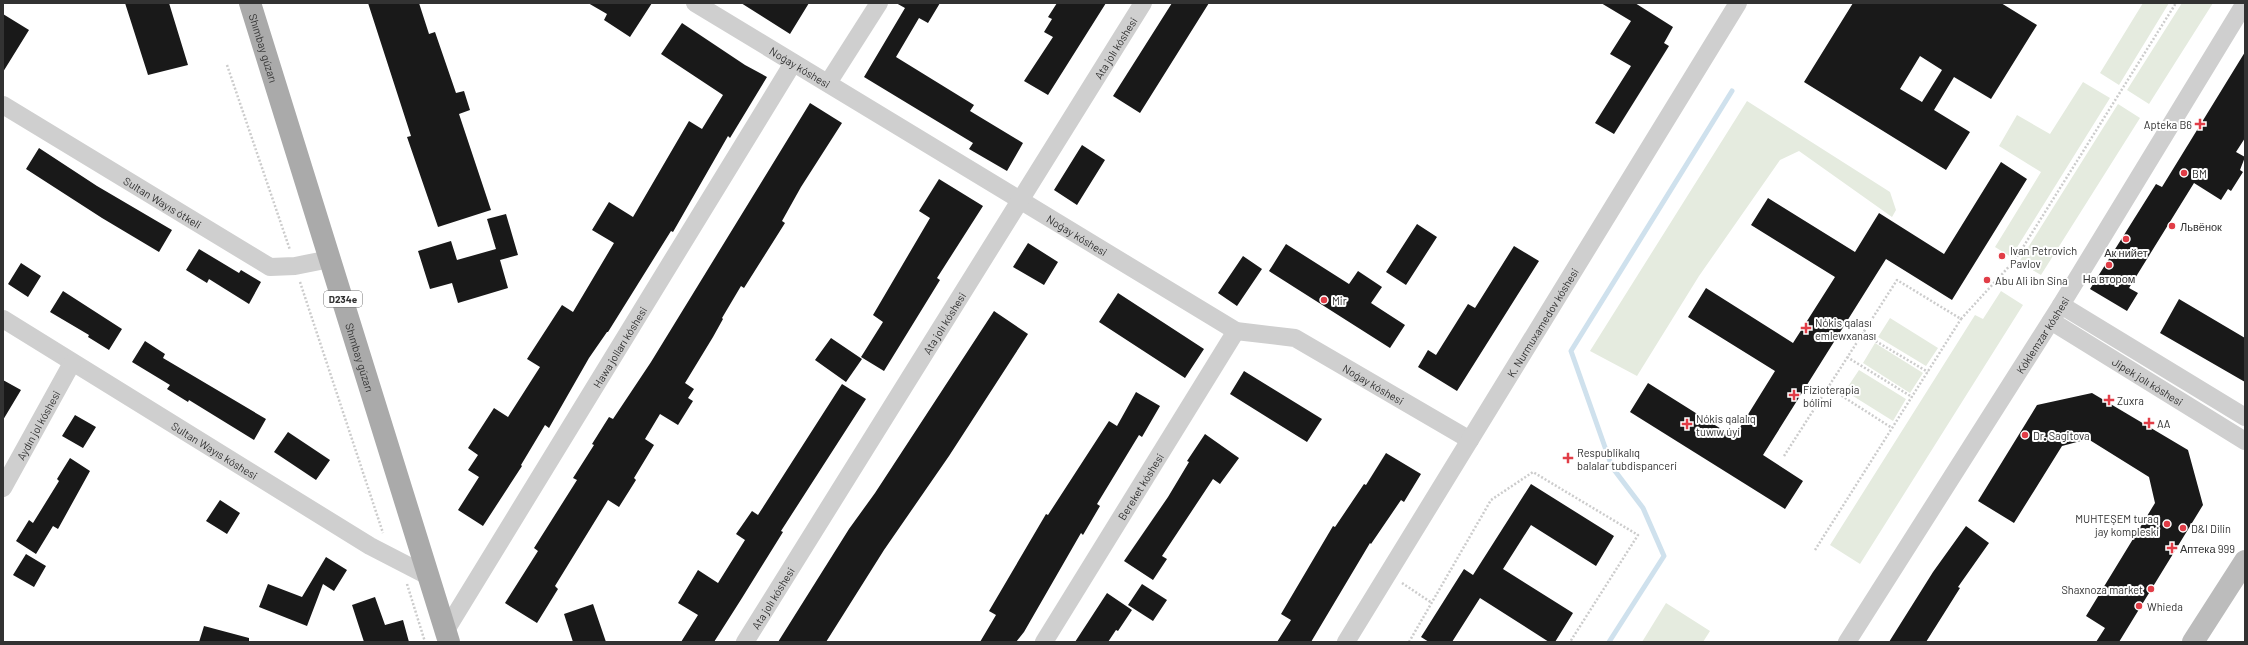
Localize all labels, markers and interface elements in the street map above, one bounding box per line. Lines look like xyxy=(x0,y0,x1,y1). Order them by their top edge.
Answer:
street label: Shımbay gúzarı xyxy=(247,12,281,84)
street label: Ata jolı kóshesi xyxy=(1091,14,1139,81)
street label: Noǵay kóshesi xyxy=(768,43,833,90)
place label: Apteka B6 xyxy=(2144,118,2192,131)
marker: Apteka B6 xyxy=(2195,119,2205,129)
place label: BM xyxy=(2192,167,2207,180)
marker: BM xyxy=(2179,168,2189,178)
street label: Sultan Wayıs ótkeli xyxy=(122,173,204,231)
street label: Noǵay kóshesi xyxy=(1045,211,1110,258)
place label: Львёнок xyxy=(2180,220,2222,233)
marker: Львёнок xyxy=(2167,221,2177,231)
marker: Ак нийет xyxy=(2121,234,2131,244)
place label: Ivan Petrovich Pavlov xyxy=(2010,244,2077,270)
place label: Ак нийет xyxy=(2104,246,2148,259)
marker: Ivan Petrovich Pavlov xyxy=(1997,251,2007,261)
marker: На втором xyxy=(2104,260,2114,270)
street label: K. Nurmuxamedov kóshesi xyxy=(1504,265,1581,379)
place label: На втором xyxy=(2083,272,2135,285)
place label: Abu Ali ibn Sina xyxy=(1995,274,2068,287)
marker: Abu Ali ibn Sina xyxy=(1982,275,1992,285)
street label: Ata jolı kóshesi xyxy=(920,289,968,356)
road number: D234e xyxy=(324,291,362,307)
place label: Mir xyxy=(1332,294,1347,307)
street label: Kóklemzar kóshesi xyxy=(2013,294,2071,376)
marker: Mir xyxy=(1319,295,1329,305)
street label: Hawa jolları kóshesi xyxy=(590,304,649,390)
place label: Nókis qalası emlewxanası xyxy=(1815,316,1876,342)
street label: Shımbay gúzarı xyxy=(343,321,377,393)
marker: Nókis qalası emlewxanası xyxy=(1800,322,1812,334)
street label: Jipek jolı kóshesi xyxy=(2110,354,2186,408)
street label: Noǵay kóshesi xyxy=(1341,361,1407,407)
place label: Fizioterapia bólimi xyxy=(1803,383,1860,409)
street label: Aydın jol kóshesi xyxy=(13,388,62,462)
marker: Fizioterapia bólimi xyxy=(1788,389,1800,401)
place label: Zuxra xyxy=(2117,394,2144,407)
marker: Zuxra xyxy=(2104,395,2114,405)
place label: Nókis qalalıq tuwıw úyi xyxy=(1696,412,1756,438)
place label: AA xyxy=(2157,417,2171,430)
marker: Nókis qalalıq tuwıw úyi xyxy=(1681,418,1693,430)
marker: AA xyxy=(2144,418,2154,428)
street label: Sultan Wayıs kóshesi xyxy=(169,419,260,482)
place label: Dr. Sagitova xyxy=(2033,429,2090,442)
marker: Dr. Sagitova xyxy=(2020,430,2030,440)
place label: Respublikalıq balalar tubdispanceri xyxy=(1577,446,1677,472)
street label: Bereket kóshesi xyxy=(1115,450,1166,522)
marker: Respublikalıq balalar tubdispanceri xyxy=(1562,452,1574,464)
place label: MUHTEŞEM turaq jay kompleski xyxy=(2075,512,2159,538)
marker: MUHTEŞEM turaq jay kompleski xyxy=(2162,519,2172,529)
place label: D&I Dilin xyxy=(2191,522,2231,535)
marker: D&I Dilin xyxy=(2178,523,2188,533)
place label: Аптека 999 xyxy=(2180,542,2235,555)
marker: Аптека 999 xyxy=(2167,543,2177,553)
street label: Ata jolı kóshesi xyxy=(748,564,797,631)
place label: Shaxnoza market xyxy=(2061,583,2143,596)
marker: Shaxnoza market xyxy=(2146,584,2156,594)
place label: Whieda xyxy=(2147,600,2183,613)
marker: Whieda xyxy=(2134,601,2144,611)

